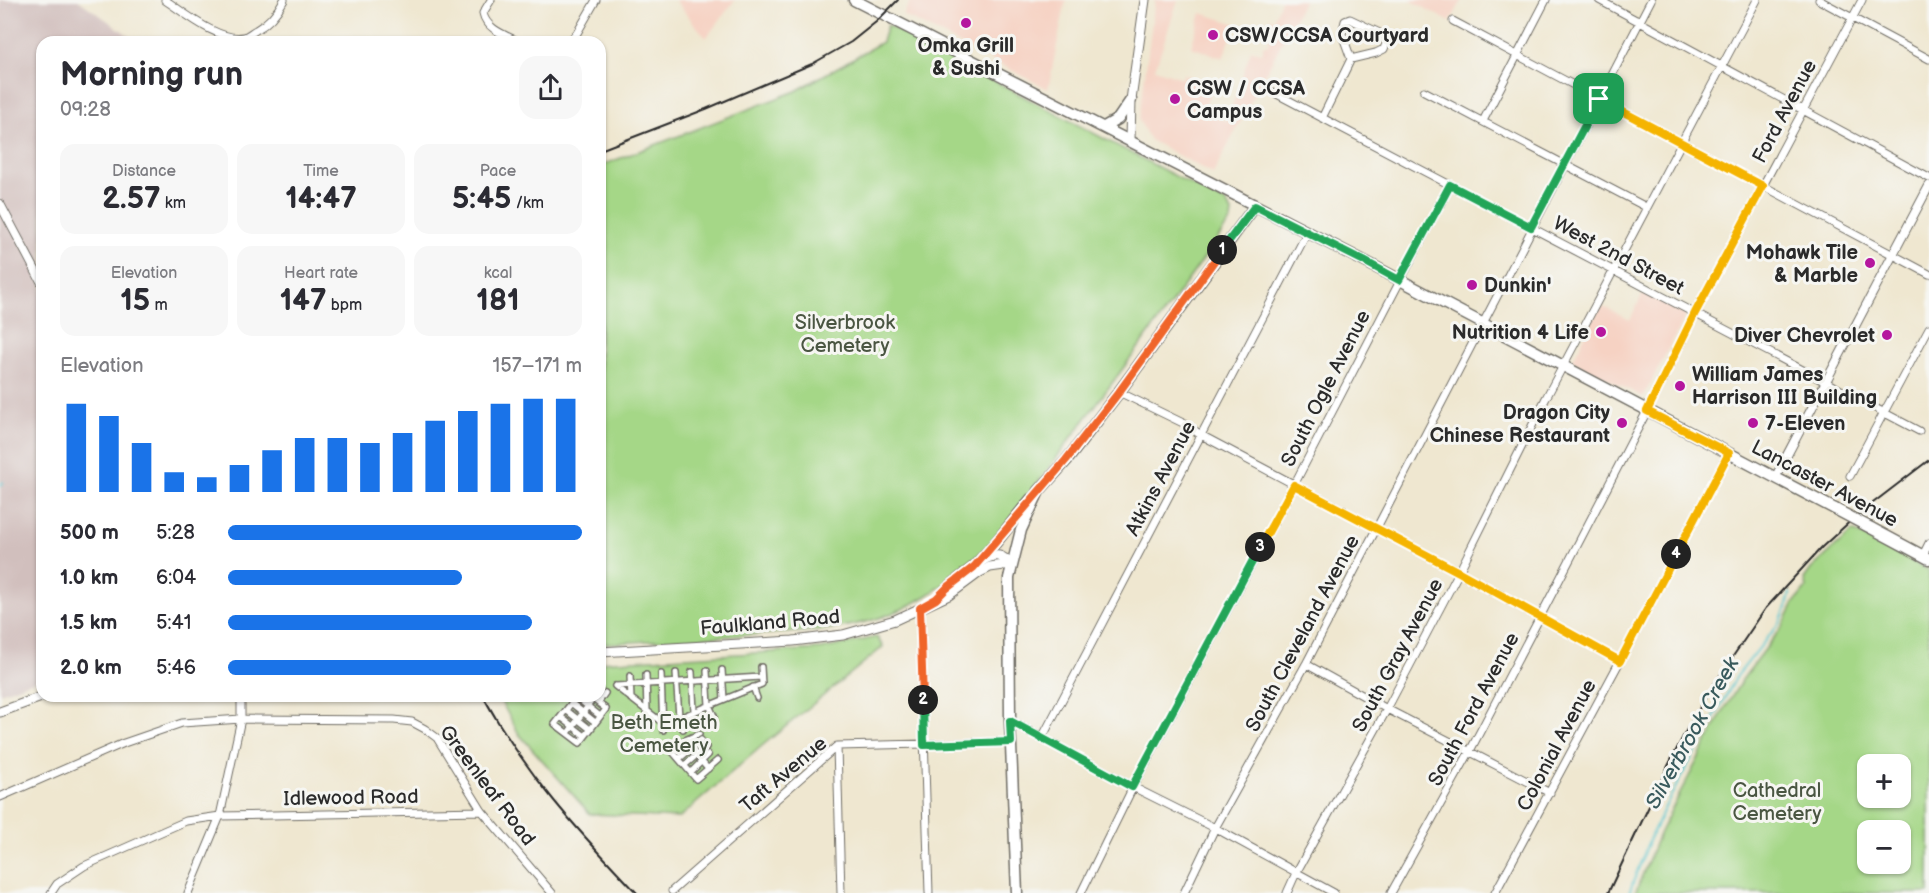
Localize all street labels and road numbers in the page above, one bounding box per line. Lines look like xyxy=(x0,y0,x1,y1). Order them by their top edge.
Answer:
street label: Ford Avenue xyxy=(1748,56,1822,167)
street label: West 2nd Street xyxy=(1549,211,1688,300)
street label: South Ogle Avenue xyxy=(1276,306,1376,471)
street label: Atkins Avenue xyxy=(1121,417,1201,540)
street label: Lancaster Avenue xyxy=(1747,435,1902,533)
street label: South Cleveland Avenue xyxy=(1241,531,1365,736)
street label: South Gray Avenue xyxy=(1347,574,1449,736)
street label: Faulkland Road xyxy=(699,605,841,641)
street label: South Ford Avenue xyxy=(1423,628,1525,790)
street label: Colonial Avenue xyxy=(1512,675,1602,815)
street label: Greenleaf Road xyxy=(434,721,540,850)
street label: Taft Avenue xyxy=(735,731,832,818)
street label: Idlewood Road xyxy=(283,785,419,811)

